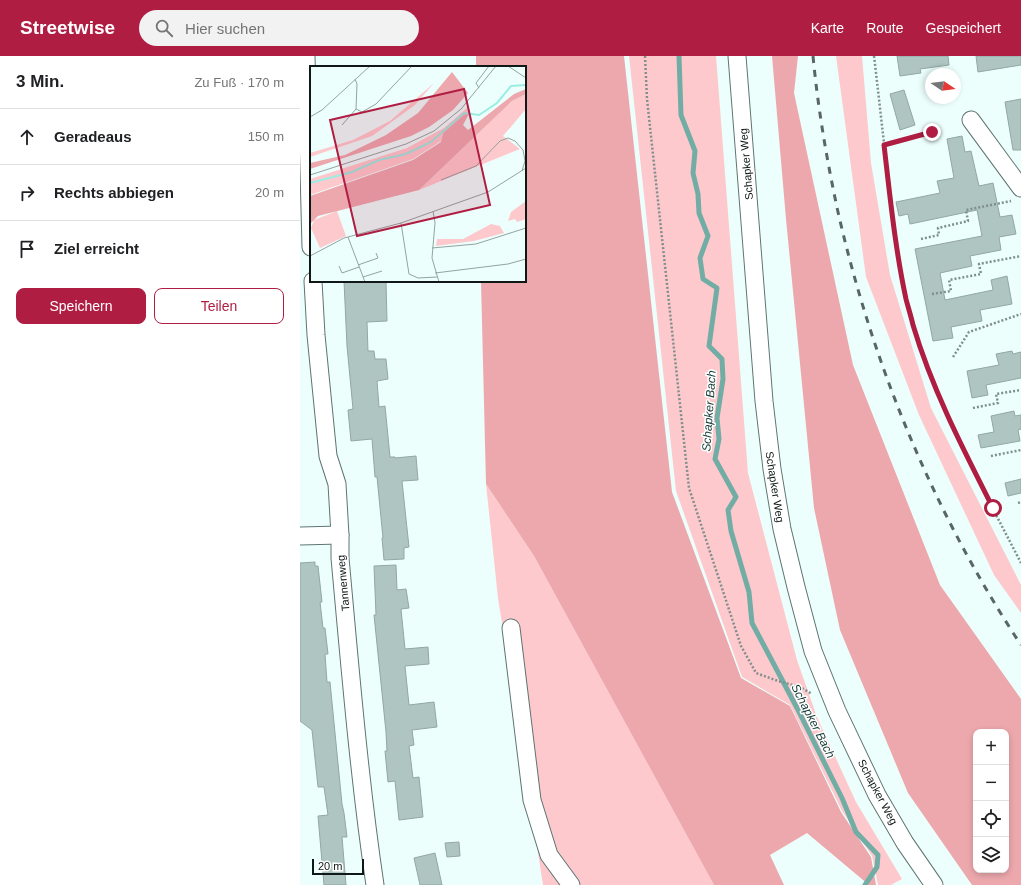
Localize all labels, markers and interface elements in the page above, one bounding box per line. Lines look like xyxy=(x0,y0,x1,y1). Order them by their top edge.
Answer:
search box xyxy=(139,10,419,46)
text: Streetwise xyxy=(20,17,115,38)
icon: search xyxy=(153,17,175,39)
text: Hier suchen xyxy=(185,20,265,37)
text: Karte xyxy=(811,20,844,36)
text: Route xyxy=(866,20,904,36)
text: Gespeichert xyxy=(926,20,1001,36)
inset map xyxy=(310,66,526,282)
north arrow xyxy=(925,68,961,104)
text: 3 Min. xyxy=(16,72,64,91)
text: Zu Fuß · 170 m xyxy=(194,75,284,90)
route end xyxy=(923,123,941,141)
icon: ahead xyxy=(16,126,38,148)
text: Geradeaus xyxy=(54,128,132,145)
street label: Schapker Weg xyxy=(737,128,755,200)
text: 150 m xyxy=(248,129,284,144)
icon: right xyxy=(16,182,38,204)
text: Rechts abbiegen xyxy=(54,184,174,201)
text: 20 m xyxy=(255,185,284,200)
icon: arrive xyxy=(16,238,38,260)
text: Ziel erreicht xyxy=(54,240,139,257)
button: Speichern xyxy=(16,288,146,324)
button: Teilen xyxy=(154,288,284,324)
water label: Schapker Bach xyxy=(699,370,719,452)
street label: Schapker Weg xyxy=(763,451,787,523)
route start xyxy=(984,499,1002,517)
street label: Tannenweg xyxy=(335,554,351,612)
water label: Schapker Bach xyxy=(788,682,838,761)
map controls xyxy=(973,729,1009,873)
button: + xyxy=(973,729,1009,765)
street label: Schapker Weg xyxy=(856,757,900,827)
button: − xyxy=(973,765,1009,801)
button: locate xyxy=(973,801,1009,837)
button: layers xyxy=(973,837,1009,873)
scale bar xyxy=(312,857,364,876)
text: 20 m xyxy=(318,860,342,872)

